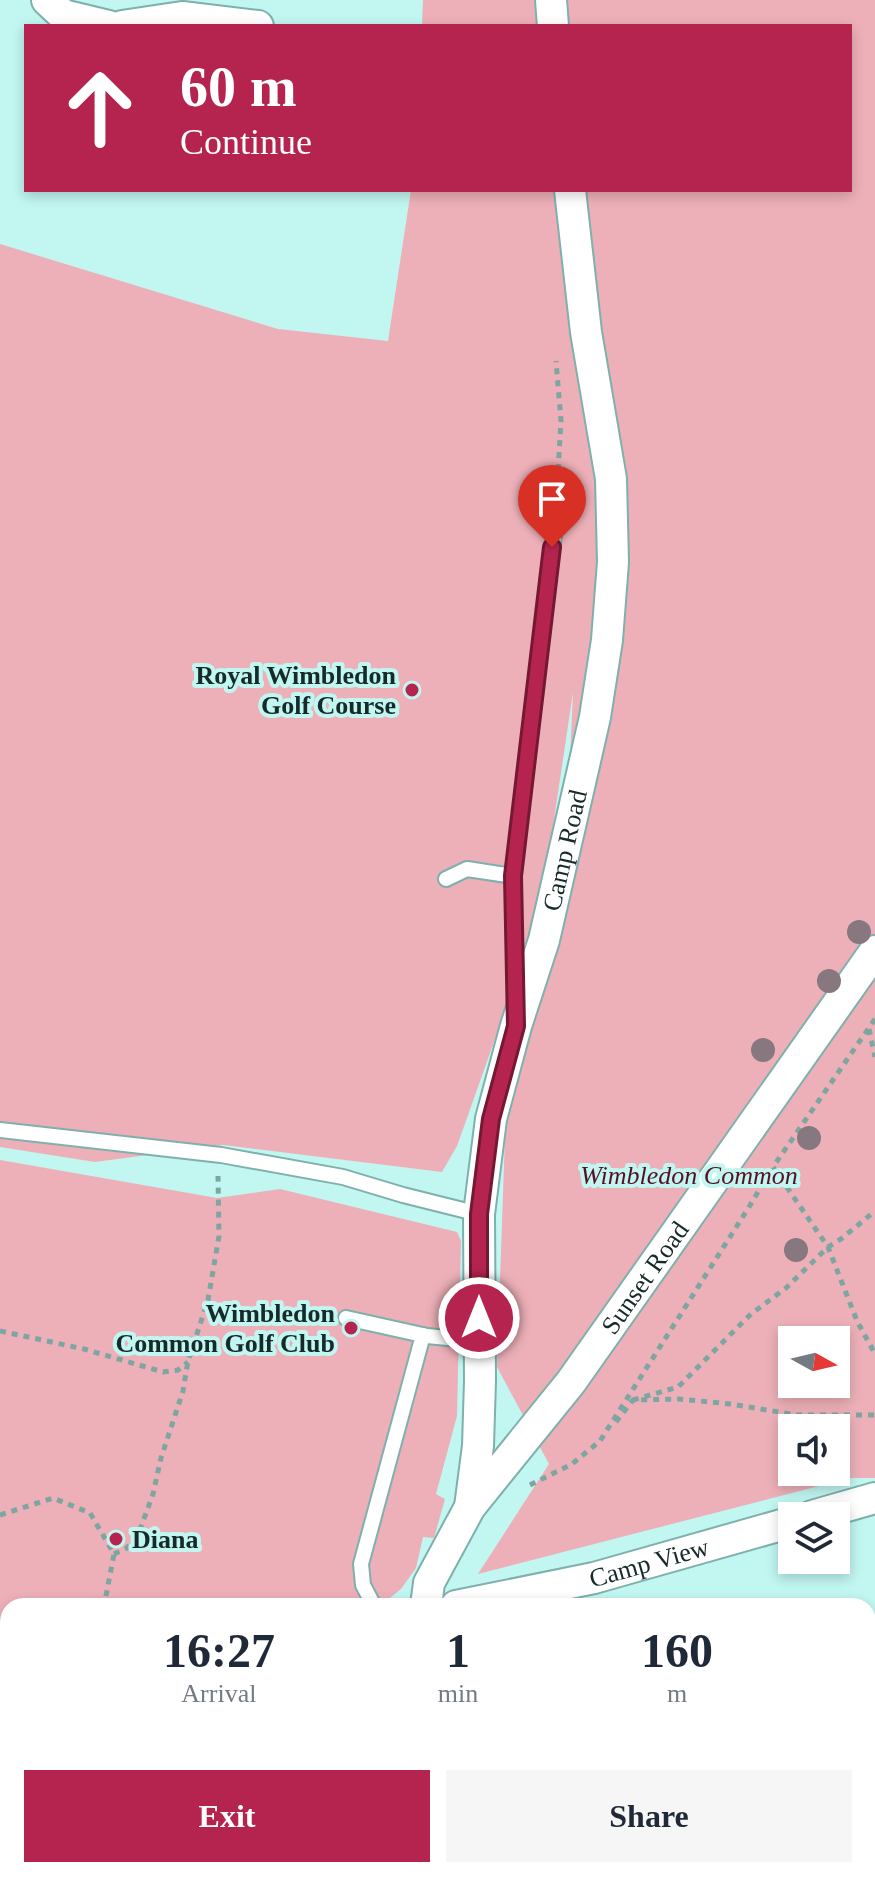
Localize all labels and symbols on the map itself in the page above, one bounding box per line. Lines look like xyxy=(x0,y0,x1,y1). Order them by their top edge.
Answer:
pin xyxy=(518,465,586,547)
place label: Royal Wimbledon Golf Course xyxy=(195,661,397,720)
marker: Royal Wimbledon Golf Course xyxy=(403,681,421,699)
street label: Camp Road xyxy=(537,787,592,914)
park label: Wimbledon Common xyxy=(580,1161,798,1190)
street label: Sunset Road xyxy=(595,1216,694,1339)
position arrow xyxy=(437,1276,521,1360)
place label: Wimbledon Common Golf Club xyxy=(115,1299,336,1358)
marker: Wimbledon Common Golf Club xyxy=(342,1319,360,1337)
north arrow xyxy=(778,1326,850,1398)
place label: Diana xyxy=(132,1525,198,1554)
marker: Diana xyxy=(107,1530,125,1548)
street label: Camp View xyxy=(586,1532,712,1593)

